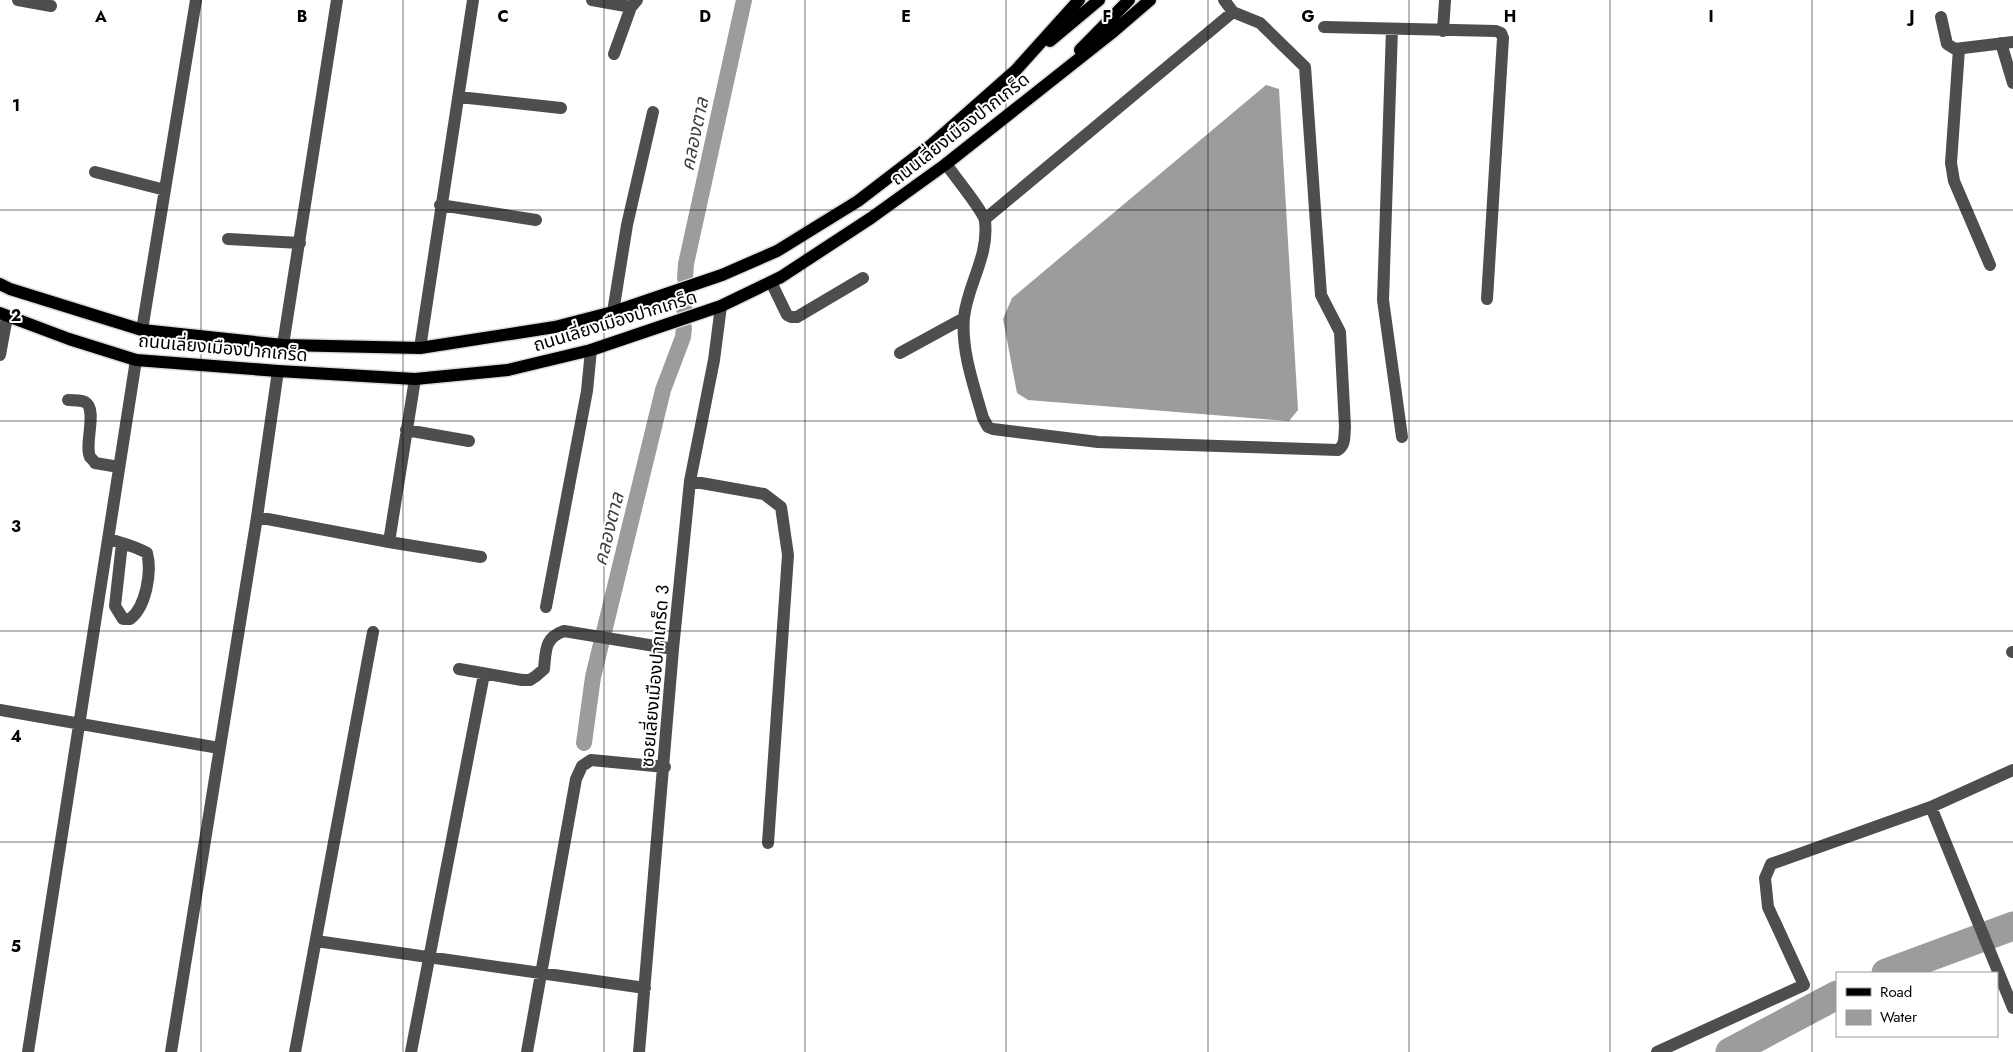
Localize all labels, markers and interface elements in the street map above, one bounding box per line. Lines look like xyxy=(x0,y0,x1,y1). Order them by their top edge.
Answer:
text: A xyxy=(94,5,107,28)
text: B xyxy=(297,5,307,28)
text: C xyxy=(497,5,509,28)
text: D xyxy=(699,5,711,28)
text: E xyxy=(901,5,911,28)
text: F xyxy=(1103,5,1111,28)
text: G xyxy=(1301,5,1315,28)
text: H xyxy=(1504,5,1516,28)
text: I xyxy=(1708,5,1714,28)
text: J xyxy=(1906,5,1915,28)
street label: ถนนเลี่ยงเมืองปากเกร็ด xyxy=(885,66,1035,192)
text: 1 xyxy=(12,94,20,117)
water label: คลองตาล xyxy=(674,94,716,173)
street label: ถนนเลี่ยงเมืองปากเกร็ด xyxy=(530,284,700,358)
text: 2 xyxy=(11,304,21,327)
street label: ถนนเลี่ยงเมืองปากเกร็ด xyxy=(137,328,309,368)
water label: คลองตาล xyxy=(586,489,631,568)
text: 3 xyxy=(11,515,21,538)
street label: ซอยเลี่ยงเมืองปากเกร็ด 3 xyxy=(634,583,676,768)
text: 4 xyxy=(10,725,22,748)
text: 5 xyxy=(11,935,21,958)
legend xyxy=(1836,972,1998,1037)
text: Road xyxy=(1880,981,1912,1003)
text: Water xyxy=(1880,1006,1918,1028)

